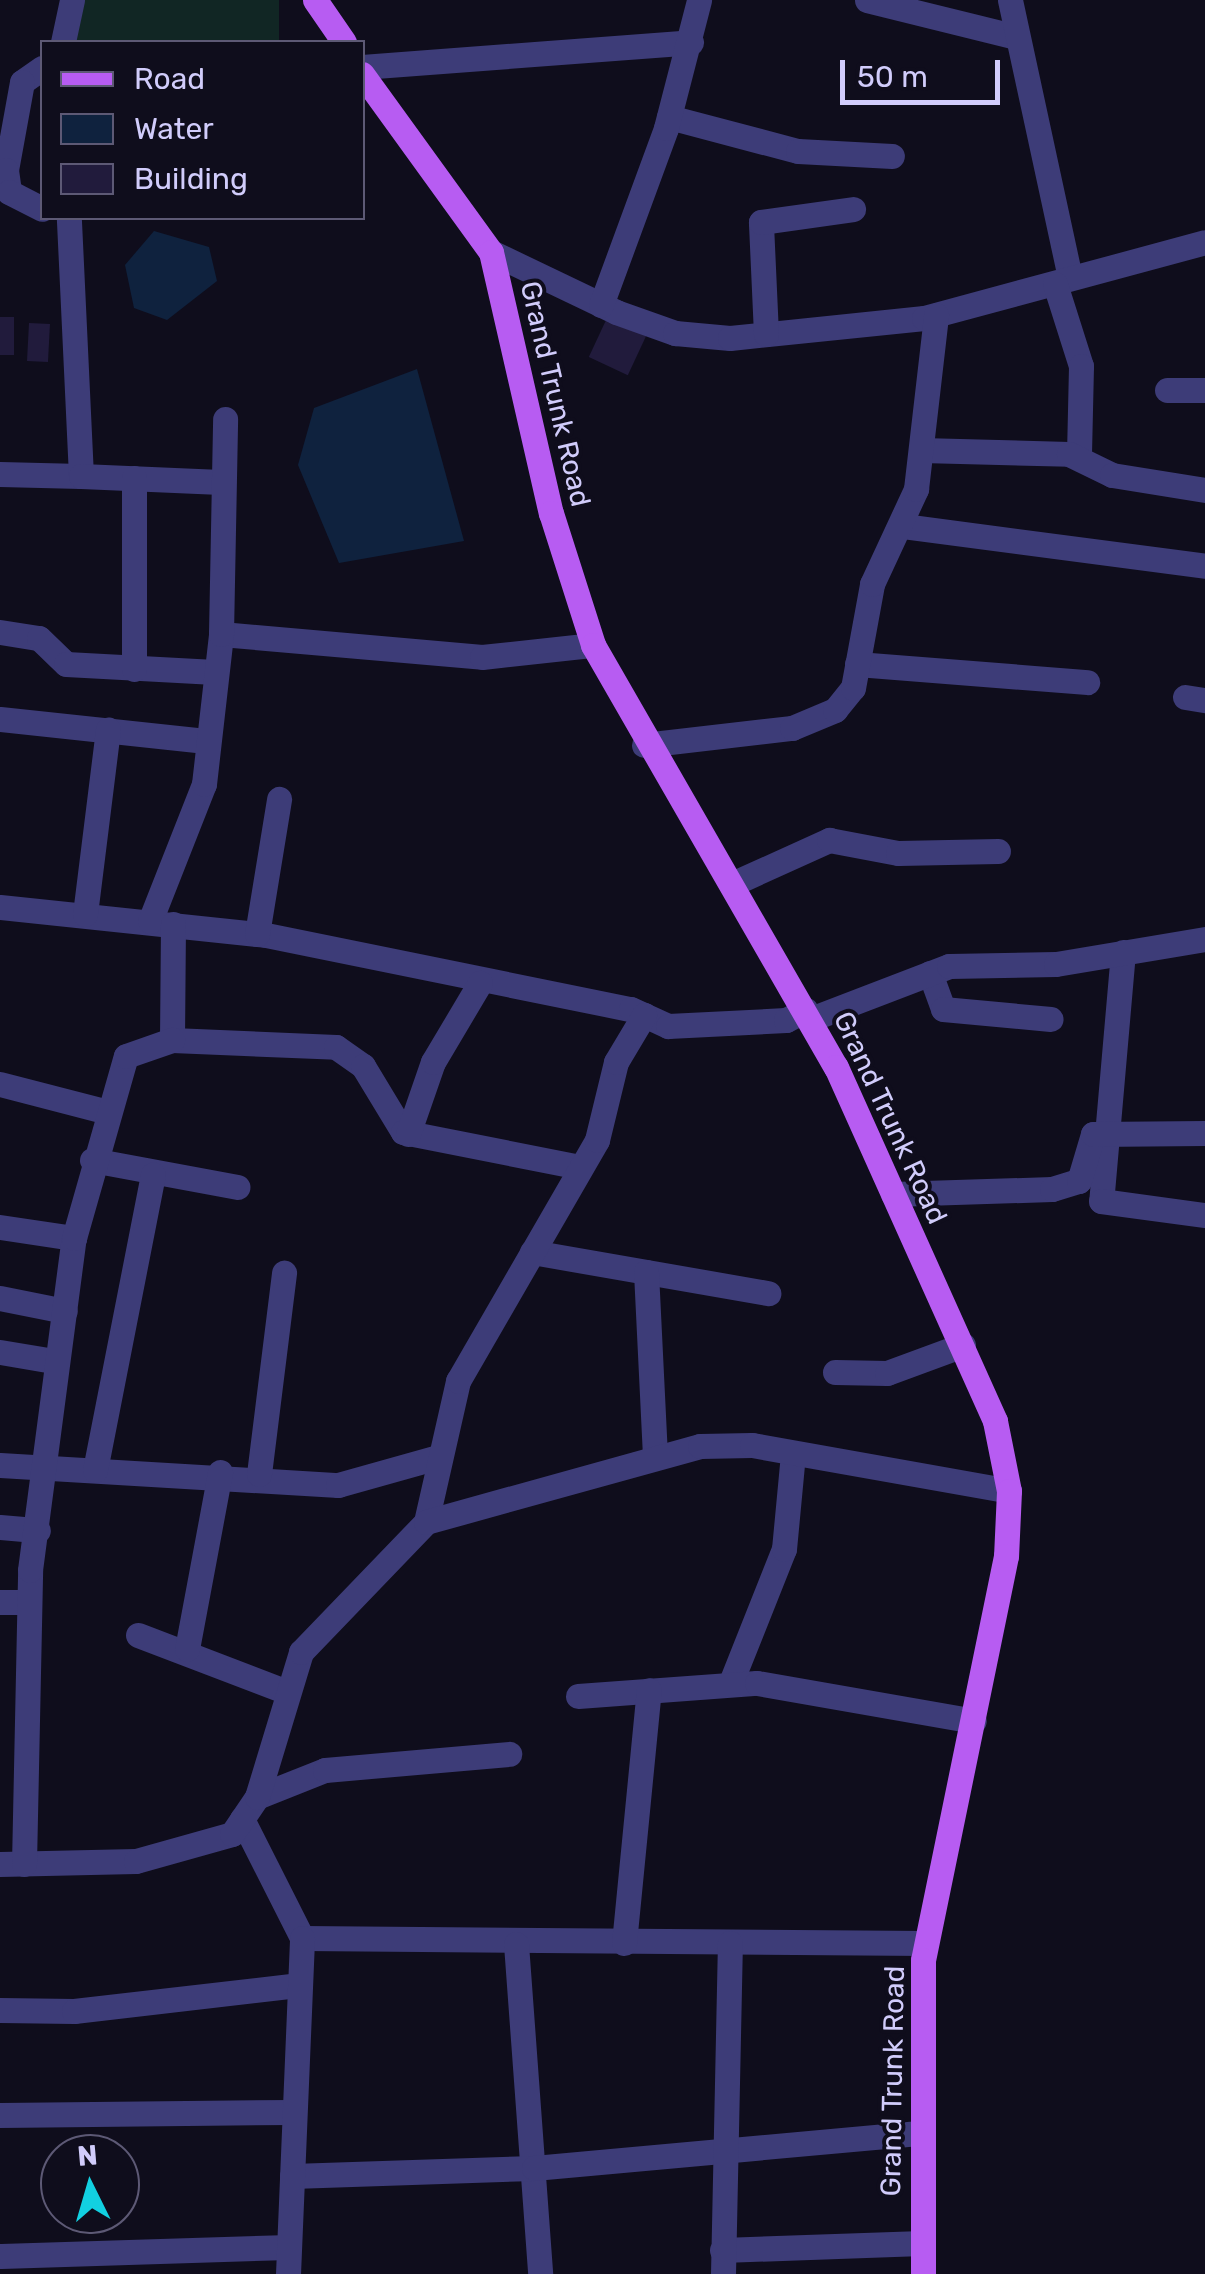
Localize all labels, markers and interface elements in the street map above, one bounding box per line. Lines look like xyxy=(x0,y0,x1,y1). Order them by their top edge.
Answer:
legend xyxy=(40,40,365,220)
scale bar xyxy=(845,40,1005,102)
text: 50 m xyxy=(857,59,928,95)
text: Road xyxy=(134,61,205,97)
text: Water xyxy=(134,111,214,147)
text: Building xyxy=(134,161,248,197)
street label: Grand Trunk Road xyxy=(513,277,597,511)
street label: Grand Trunk Road xyxy=(826,1006,954,1230)
street label: Grand Trunk Road xyxy=(874,1965,912,2197)
north arrow xyxy=(40,2134,140,2234)
text: N xyxy=(76,2138,99,2173)

